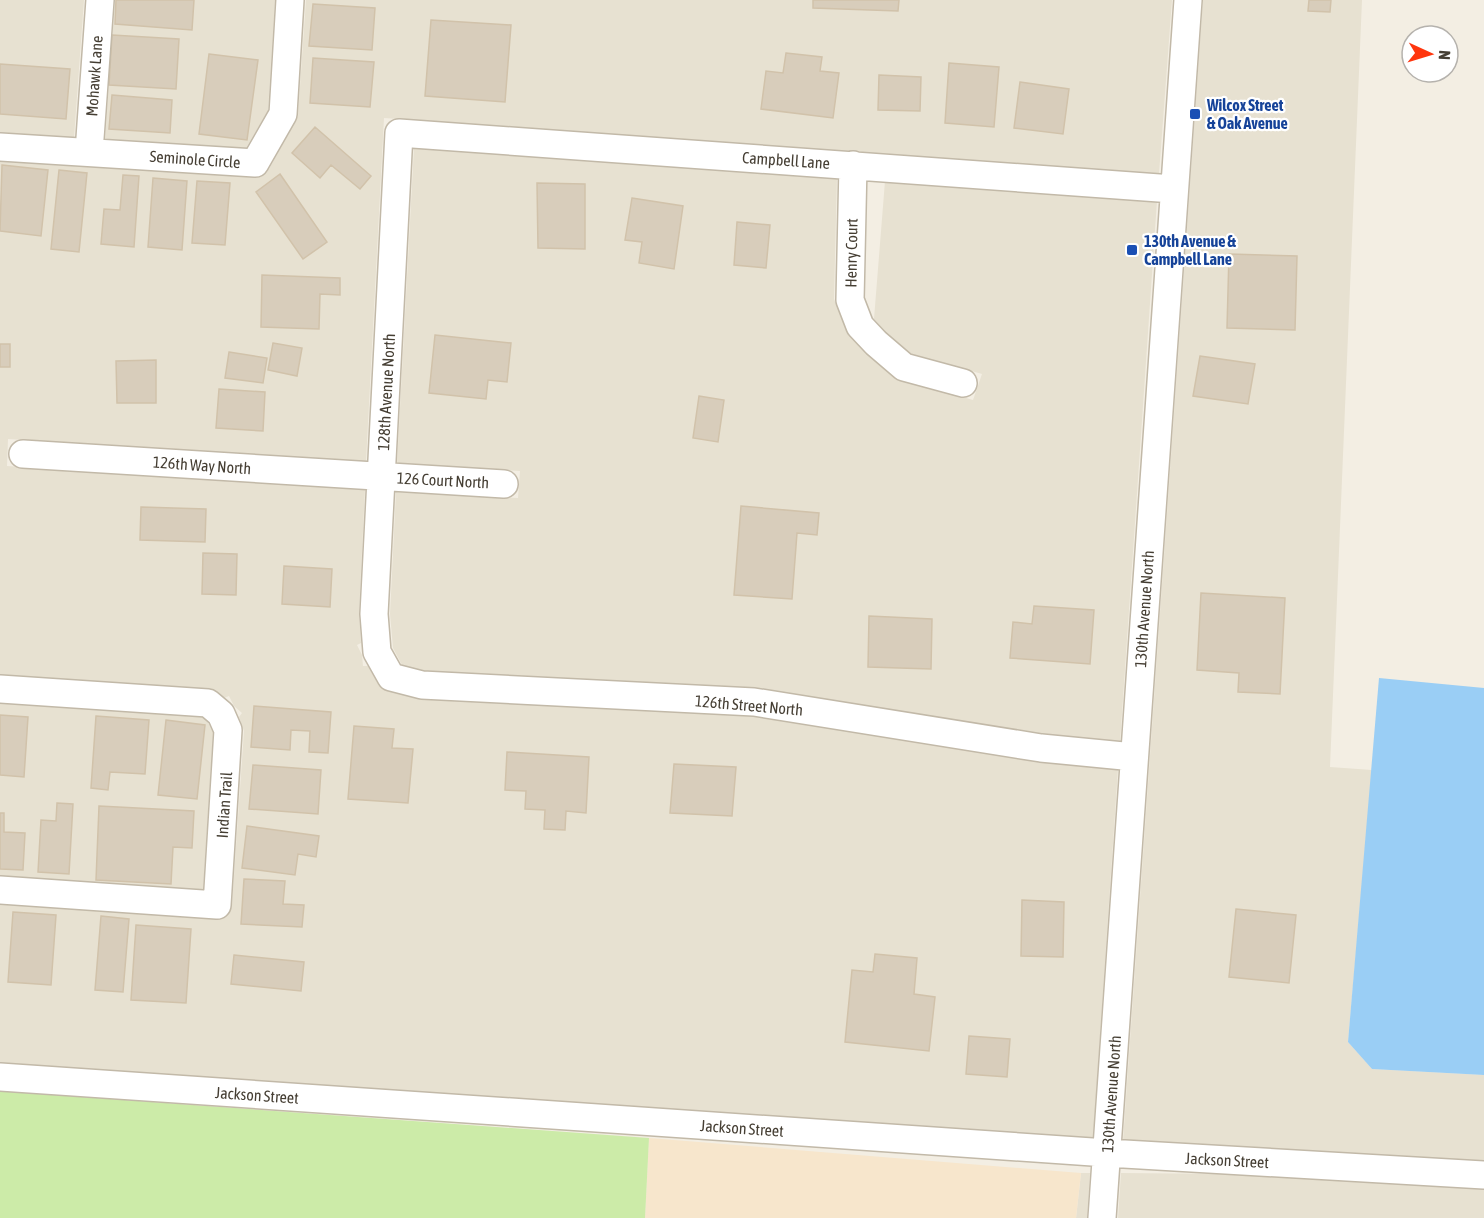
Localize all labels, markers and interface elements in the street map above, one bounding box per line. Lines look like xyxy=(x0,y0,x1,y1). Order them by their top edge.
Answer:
north arrow xyxy=(1400,24,1460,84)
street label: Mohawk Lane xyxy=(82,35,106,117)
text: N xyxy=(1436,50,1454,60)
place label: Wilcox Street & Oak Avenue xyxy=(1206,96,1288,132)
marker: Wilcox Street & Oak Avenue xyxy=(1188,107,1202,121)
street label: Seminole Circle xyxy=(149,147,241,171)
street label: Campbell Lane xyxy=(741,148,830,173)
street label: Henry Court xyxy=(841,218,862,288)
place label: 130th Avenue & Campbell Lane xyxy=(1144,232,1237,268)
marker: 130th Avenue & Campbell Lane xyxy=(1125,243,1139,257)
street label: 128th Avenue North xyxy=(374,333,398,451)
street label: 126th Way North xyxy=(152,453,252,478)
street label: 126 Court North xyxy=(396,469,490,491)
street label: 130th Avenue North xyxy=(1131,550,1157,668)
street label: 126th Street North xyxy=(694,691,804,719)
street label: Indian Trail xyxy=(213,771,235,839)
street label: 130th Avenue North xyxy=(1098,1035,1124,1153)
street label: Jackson Street xyxy=(215,1083,300,1107)
street label: Jackson Street xyxy=(700,1116,785,1140)
street label: Jackson Street xyxy=(1185,1149,1270,1171)

